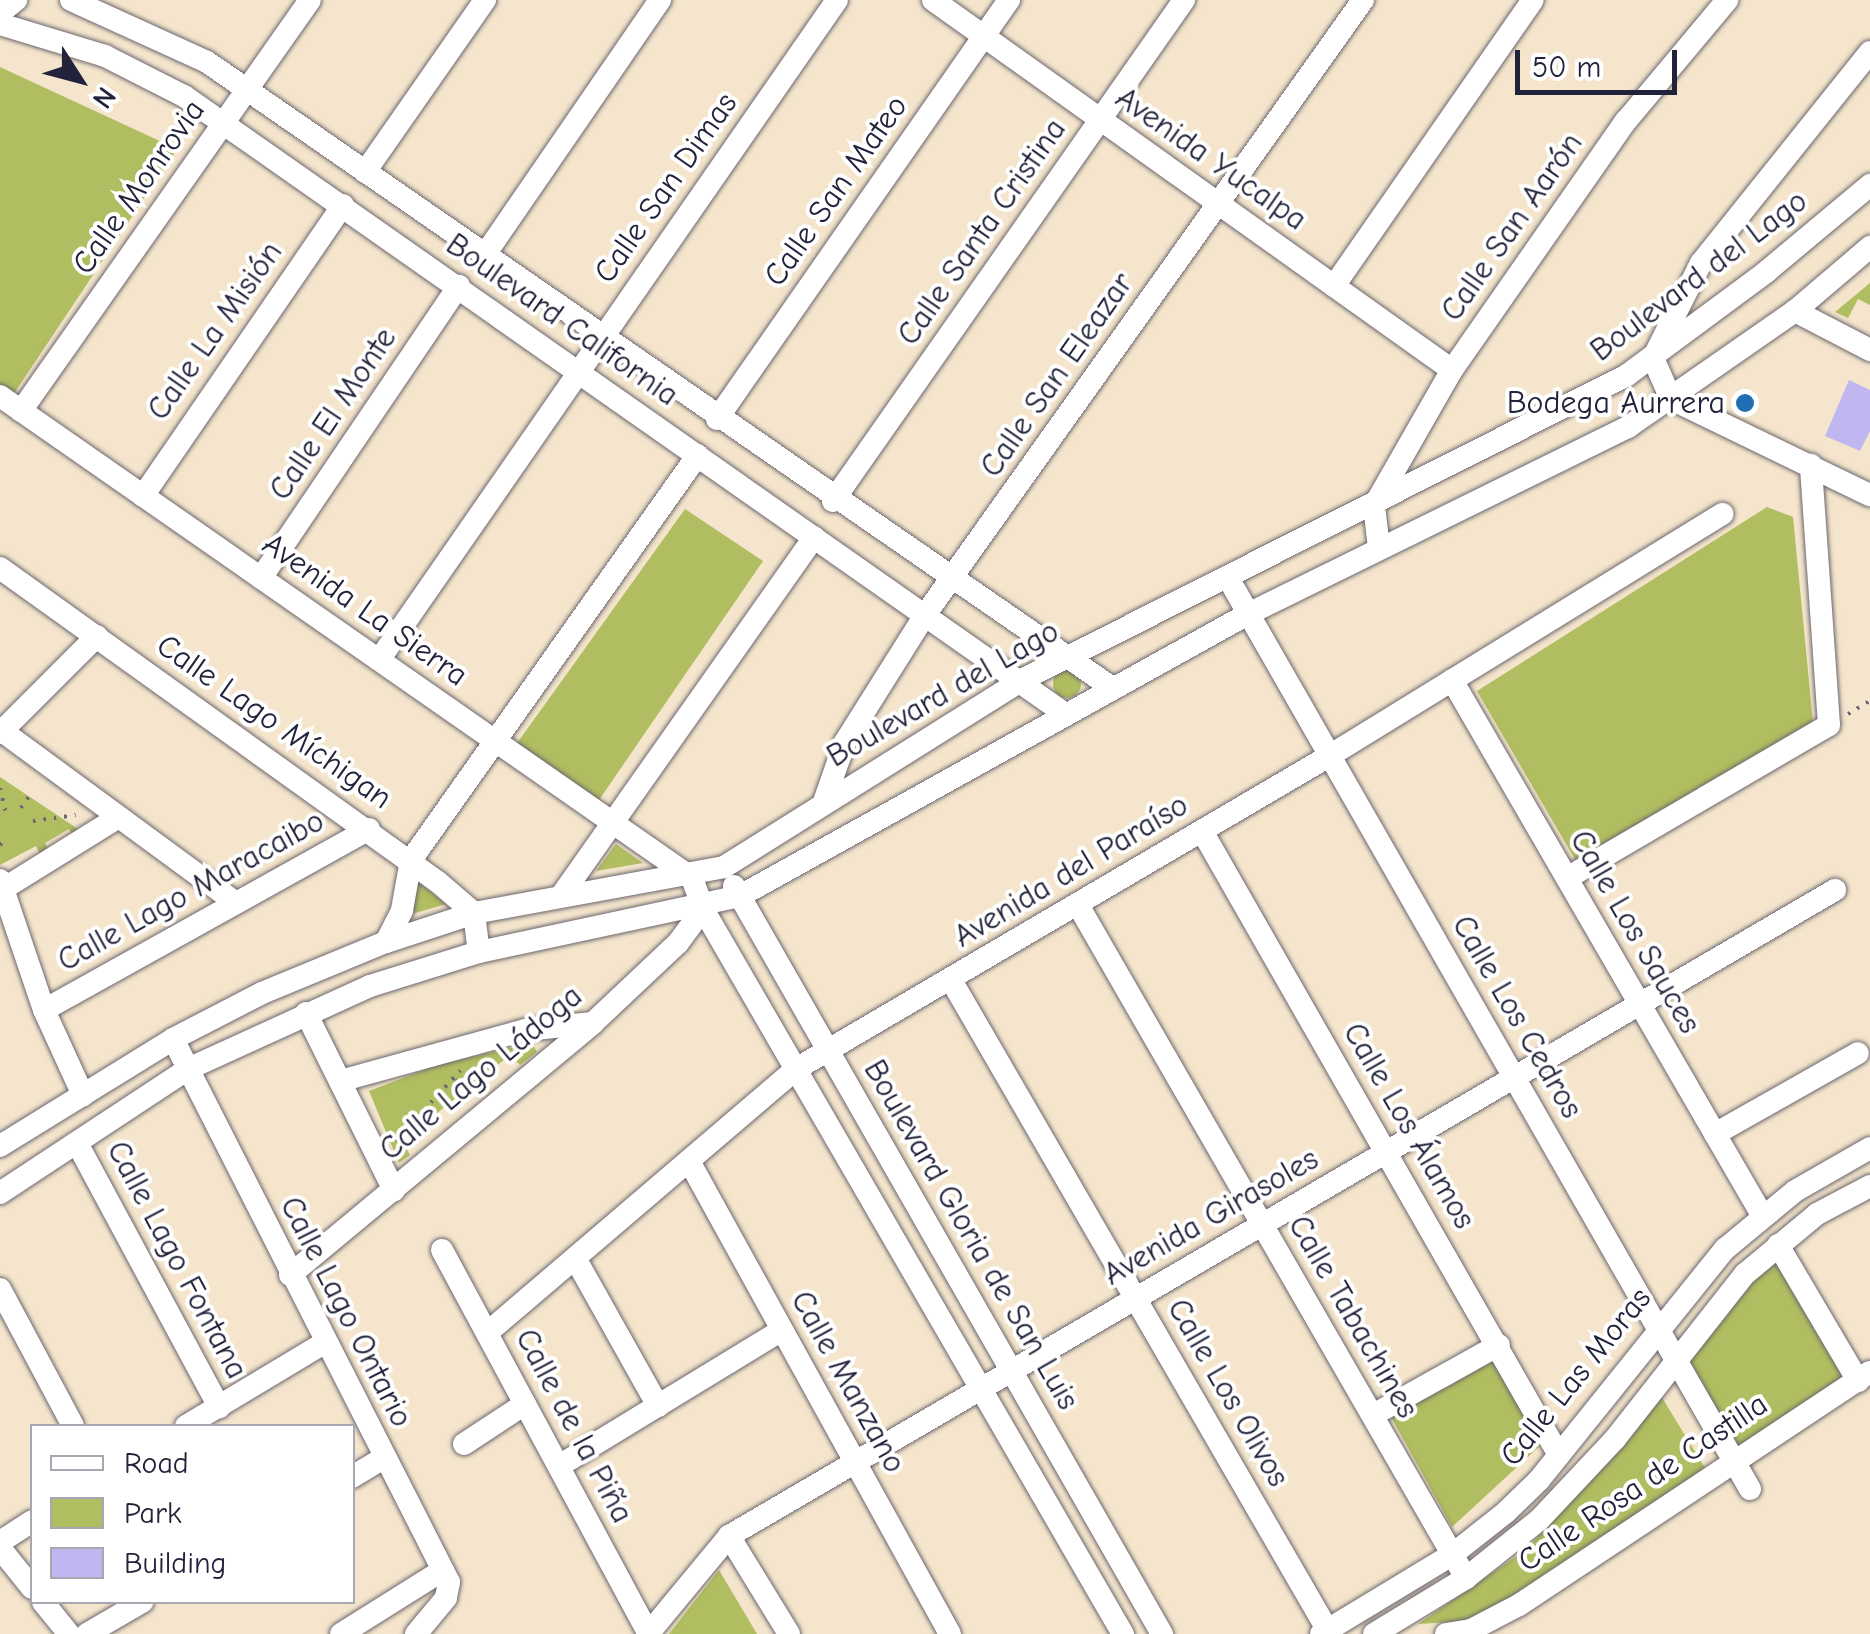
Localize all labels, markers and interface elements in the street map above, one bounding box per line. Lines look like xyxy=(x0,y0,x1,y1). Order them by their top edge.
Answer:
north arrow xyxy=(30,30,130,130)
scale bar xyxy=(1520,30,1682,92)
text: 50 m xyxy=(1532,50,1601,85)
street label: Avenida Yucalpa xyxy=(1108,79,1314,239)
text: N xyxy=(86,81,123,114)
street label: Calle San Dimas xyxy=(586,86,746,290)
street label: Calle San Mateo xyxy=(756,88,916,294)
street label: Calle Monrovia xyxy=(65,92,213,282)
street label: Calle Santa Cristina xyxy=(889,111,1075,353)
street label: Calle San Aarón xyxy=(1433,126,1591,328)
street label: Boulevard del Lago xyxy=(1583,182,1815,370)
street label: Boulevard California xyxy=(438,225,686,415)
street label: Calle La Misión xyxy=(139,234,291,428)
street label: Calle San Eleazar xyxy=(972,265,1142,485)
street label: Calle El Monte xyxy=(261,321,405,507)
place label: Bodega Aurrera xyxy=(1507,384,1725,422)
marker: Bodega Aurrera xyxy=(1734,392,1756,414)
street label: Avenida La Sierra xyxy=(255,525,475,695)
street label: Boulevard del Lago xyxy=(820,612,1066,776)
street label: Calle Lago Míchigan xyxy=(149,626,399,818)
street label: Avenida del Paraíso xyxy=(947,786,1195,956)
street label: Calle Lago Maracaibo xyxy=(51,802,331,980)
street label: Calle Los Sauces xyxy=(1561,824,1709,1040)
street label: Calle Los Cedros xyxy=(1443,909,1591,1125)
street label: Calle Lago Ládoga xyxy=(372,977,590,1169)
street label: Calle Los Álamos xyxy=(1334,1016,1484,1236)
street label: Boulevard Gloria de San Luis xyxy=(855,1053,1087,1417)
street label: Calle Lago Fontana xyxy=(98,1135,256,1385)
street label: Avenida Girasoles xyxy=(1097,1140,1325,1294)
street label: Calle Lago Ontario xyxy=(271,1190,421,1434)
street label: Calle Tabachines xyxy=(1279,1209,1427,1425)
street label: Calle Las Moras xyxy=(1492,1280,1660,1474)
street label: Calle Manzano xyxy=(782,1284,914,1480)
street label: Calle Los Olivos xyxy=(1159,1292,1297,1494)
street label: Calle de la Piña xyxy=(507,1322,641,1530)
street label: Calle Rosa de Castilla xyxy=(1511,1385,1775,1581)
legend xyxy=(30,1424,355,1604)
text: Road xyxy=(124,1446,189,1481)
text: Park xyxy=(124,1496,181,1531)
text: Building xyxy=(124,1546,227,1581)

